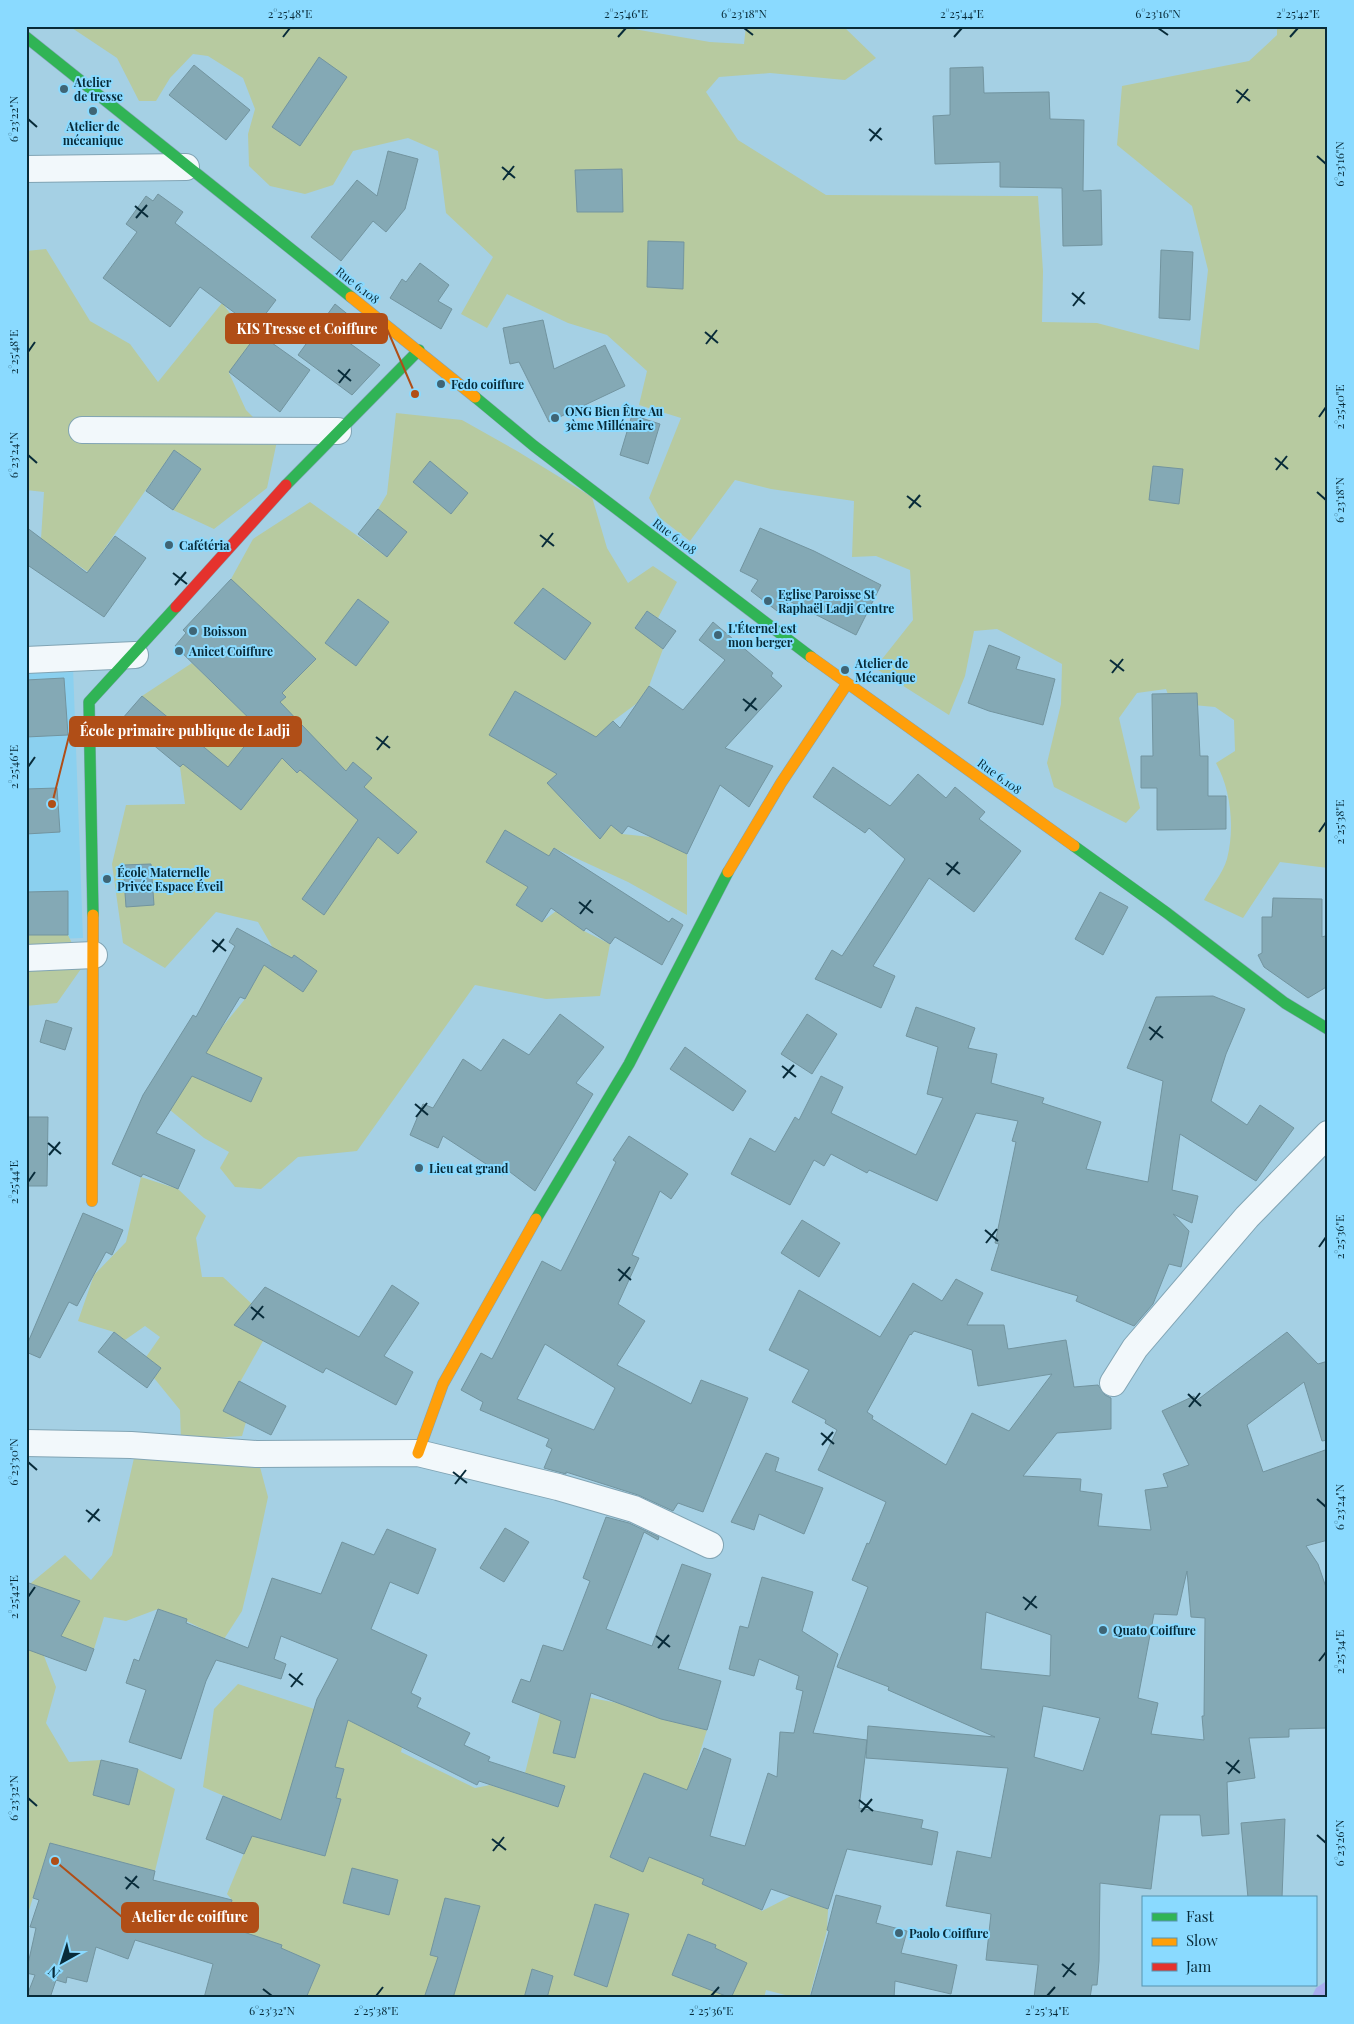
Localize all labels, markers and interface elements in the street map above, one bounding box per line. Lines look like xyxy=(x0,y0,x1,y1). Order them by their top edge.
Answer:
text: 2°25'48"E xyxy=(268,5,312,21)
text: 2°25'46"E xyxy=(604,5,648,21)
text: 6°23'18"N xyxy=(721,5,767,21)
text: 2°25'44"E xyxy=(940,5,984,21)
text: 6°23'16"N xyxy=(1135,5,1181,21)
text: 2°25'42"E xyxy=(1276,5,1320,21)
place label: Atelier de tresse xyxy=(73,74,123,104)
marker: Atelier de tresse xyxy=(58,83,70,95)
text: 6°23'22"N xyxy=(5,95,21,142)
marker: Atelier de mécanique xyxy=(87,105,99,117)
place label: Atelier de mécanique xyxy=(63,118,123,148)
text: 6°23'16"N xyxy=(1331,141,1347,187)
street label: Rue 6.108 xyxy=(333,263,383,307)
callout: KIS Tresse et Coiffure xyxy=(226,314,387,343)
text: KIS Tresse et Coiffure xyxy=(236,319,378,338)
text: 2°25'48"E xyxy=(5,330,21,374)
place label: Fedo coiffure xyxy=(451,376,524,392)
marker: Fedo coiffure xyxy=(435,378,447,390)
text: 2°25'40"E xyxy=(1331,384,1347,430)
place label: ONG Bien Être Au 3ème Millénaire xyxy=(565,403,664,433)
marker: ONG Bien Être Au 3ème Millénaire xyxy=(549,412,561,424)
text: 6°23'24"N xyxy=(5,431,21,478)
text: 6°23'18"N xyxy=(1331,477,1347,523)
street label: Rue 6.108 xyxy=(650,514,700,558)
place label: Cafétéria xyxy=(179,537,230,553)
marker: Cafétéria xyxy=(163,539,175,551)
place label: Eglise Paroisse St Raphaël Ladji Centre xyxy=(778,586,894,616)
marker: Eglise Paroisse St Raphaël Ladji Centre xyxy=(762,595,774,607)
place label: L'Éternel est mon berger xyxy=(728,620,797,650)
place label: Boisson xyxy=(203,623,247,639)
marker: Boisson xyxy=(187,625,199,637)
marker: L'Éternel est mon berger xyxy=(712,629,724,641)
place label: Anicet Coiffure xyxy=(188,643,273,659)
marker: Anicet Coiffure xyxy=(173,645,185,657)
place label: Atelier de Mécanique xyxy=(854,655,916,685)
marker: Atelier de Mécanique xyxy=(839,664,851,676)
callout: École primaire publique de Ladji xyxy=(70,717,301,746)
text: École primaire publique de Ladji xyxy=(80,721,291,740)
text: 2°25'46"E xyxy=(5,745,21,789)
street label: Rue 6.108 xyxy=(975,755,1025,797)
text: 2°25'38"E xyxy=(1331,800,1347,844)
place label: École Maternelle Privée Espace Éveil xyxy=(117,864,223,894)
marker: École Maternelle Privée Espace Éveil xyxy=(101,873,113,885)
text: 2°25'44"E xyxy=(5,1160,21,1204)
place label: Lieu eat grand xyxy=(429,1160,508,1176)
marker: Lieu eat grand xyxy=(413,1162,425,1174)
text: 2°25'36"E xyxy=(1331,1215,1347,1259)
text: 6°23'30"N xyxy=(5,1438,21,1486)
text: 6°23'24"N xyxy=(1331,1483,1347,1530)
text: 2°25'42"E xyxy=(5,1575,21,1619)
place label: Quato Coiffure xyxy=(1113,1622,1196,1638)
marker: Quato Coiffure xyxy=(1097,1624,1109,1636)
text: 2°25'34"E xyxy=(1331,1630,1347,1674)
text: 6°23'32"N xyxy=(5,1774,21,1821)
text: 6°23'26"N xyxy=(1331,1819,1347,1866)
legend xyxy=(1142,1896,1316,1986)
callout: Atelier de coiffure xyxy=(122,1903,258,1932)
text: Fast xyxy=(1186,1906,1215,1926)
text: Atelier de coiffure xyxy=(131,1907,248,1926)
place label: Paolo Coiffure xyxy=(909,1925,989,1941)
marker: Paolo Coiffure xyxy=(893,1927,905,1939)
text: Slow xyxy=(1186,1930,1218,1950)
north arrow xyxy=(38,1936,88,1986)
text: Jam xyxy=(1185,1956,1212,1976)
text: N xyxy=(44,1962,63,1983)
text: 6°23'32"N xyxy=(249,2002,296,2018)
text: 2°25'38"E xyxy=(354,2002,398,2018)
text: 2°25'36"E xyxy=(689,2002,733,2018)
text: 2°25'34"E xyxy=(1025,2002,1069,2018)

